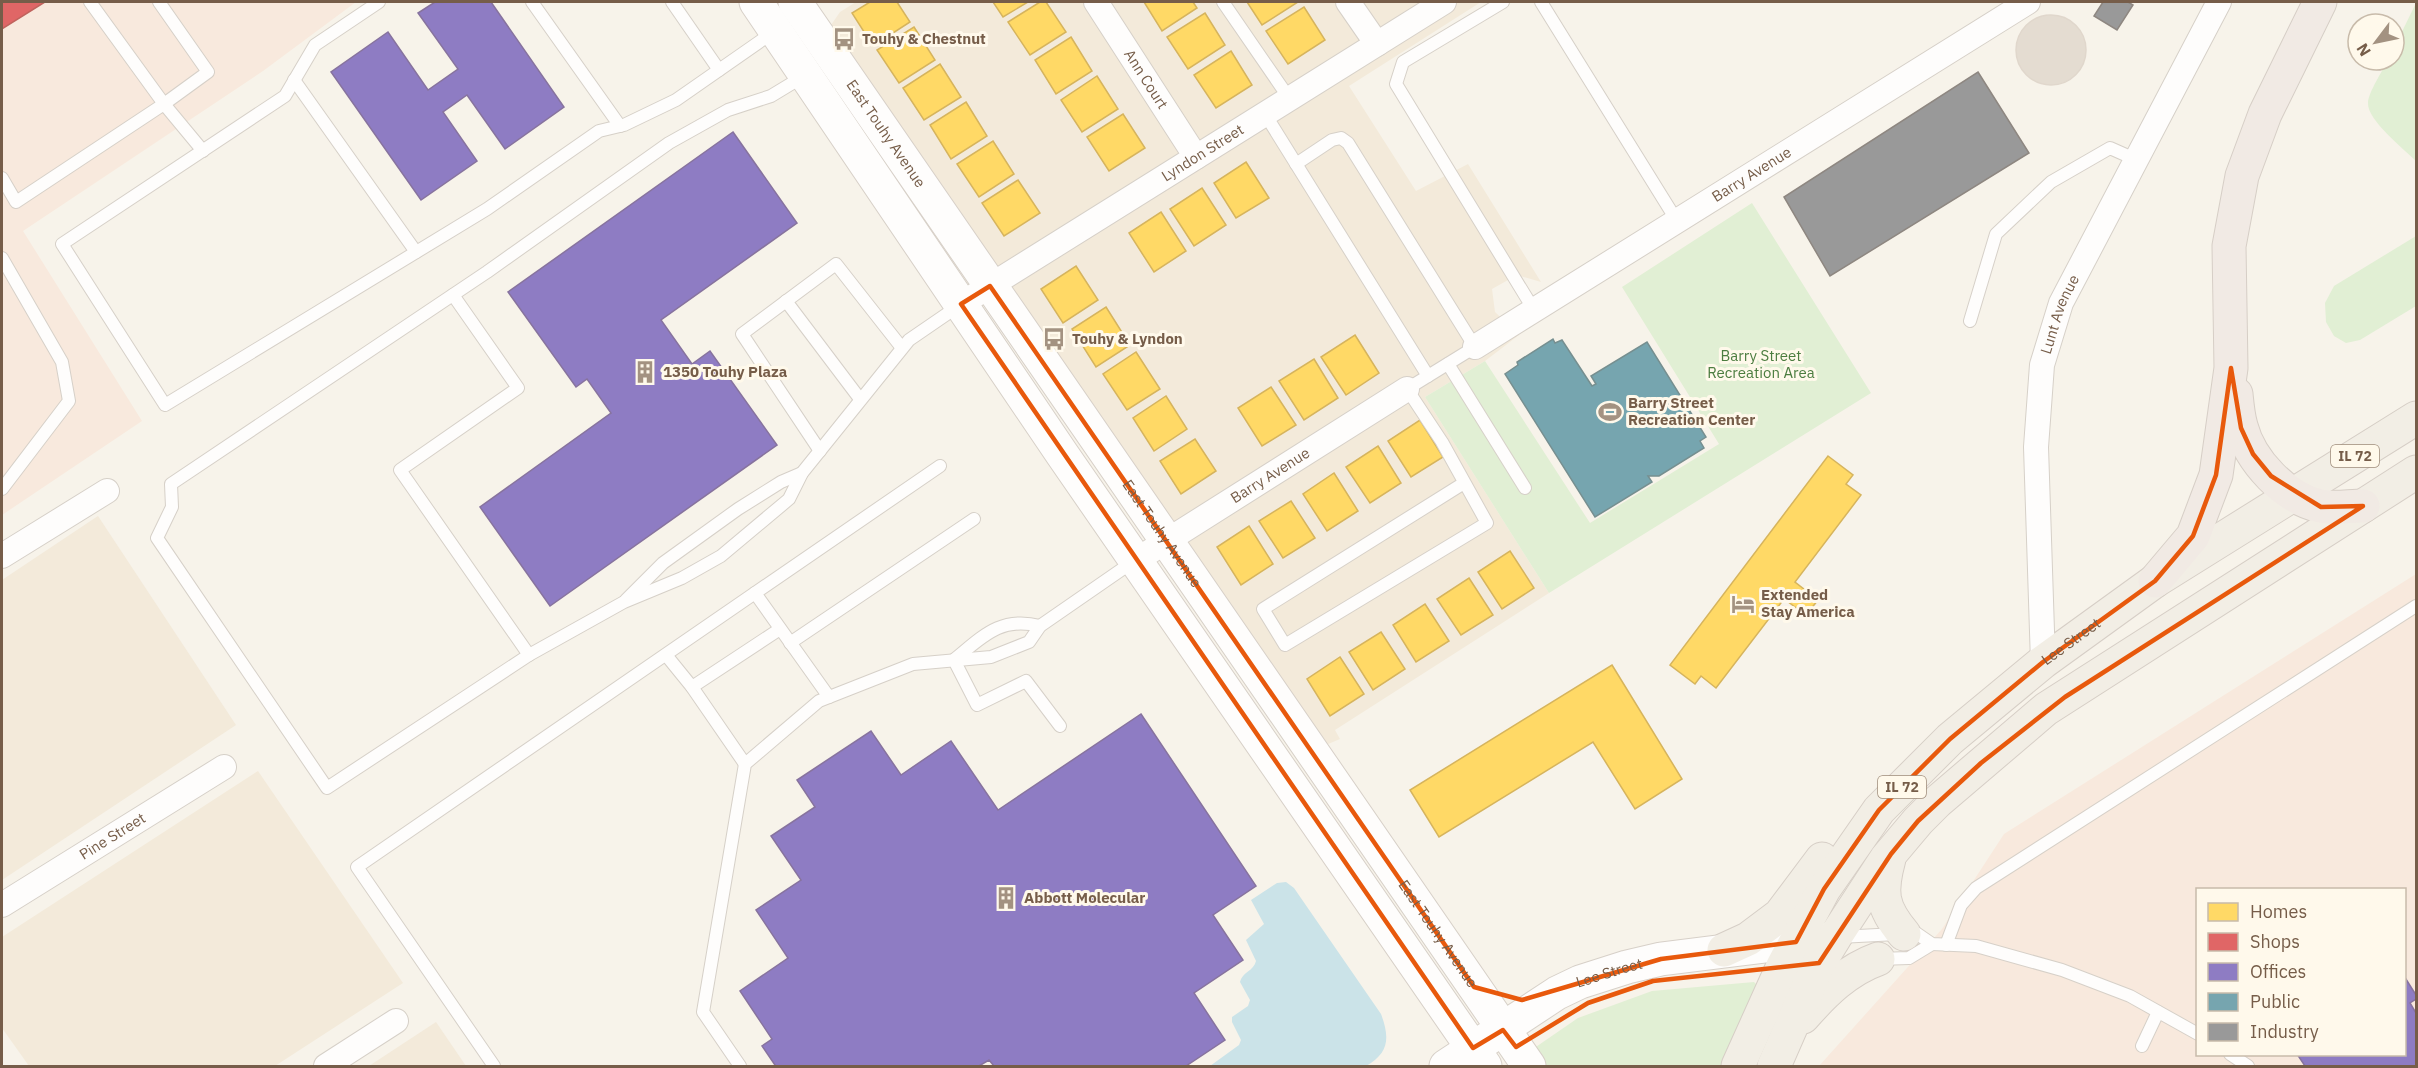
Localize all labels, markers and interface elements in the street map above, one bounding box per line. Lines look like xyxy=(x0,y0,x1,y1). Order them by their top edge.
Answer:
north arrow xyxy=(2346,12,2406,72)
bus stop icon: Touhy & Chestnut xyxy=(831,26,857,52)
place label: Touhy & Chestnut xyxy=(862,29,986,48)
text: N xyxy=(2352,40,2375,60)
street label: Ann Court xyxy=(1120,46,1173,112)
street label: East Touhy Avenue xyxy=(842,76,930,191)
street label: Lyndon Street xyxy=(1158,120,1247,185)
street label: Barry Avenue xyxy=(1708,142,1795,206)
street label: Lunt Avenue xyxy=(2036,271,2083,356)
bus stop icon: Touhy & Lyndon xyxy=(1041,326,1067,352)
place label: Touhy & Lyndon xyxy=(1072,329,1183,348)
park label: Barry Street Recreation Area xyxy=(1707,346,1815,382)
building icon: 1350 Touhy Plaza xyxy=(632,359,658,385)
place label: 1350 Touhy Plaza xyxy=(663,362,788,381)
place label: Barry Street Recreation Center xyxy=(1628,393,1755,429)
sports icon: Barry Street Recreation Center xyxy=(1597,399,1623,425)
street label: Barry Avenue xyxy=(1227,443,1313,507)
road number: IL 72 xyxy=(2331,445,2379,467)
street label: East Touhy Avenue xyxy=(1118,476,1206,591)
place label: Extended Stay America xyxy=(1761,585,1855,621)
hotel icon: Extended Stay America xyxy=(1730,591,1756,617)
street label: Lee Street xyxy=(2037,613,2104,669)
road number: IL 72 xyxy=(1878,776,1926,798)
street label: Pine Street xyxy=(76,808,149,864)
street label: East Touhy Avenue xyxy=(1394,876,1482,991)
building icon: Abbott Molecular xyxy=(993,885,1019,911)
place label: Abbott Molecular xyxy=(1024,888,1145,907)
legend xyxy=(2196,888,2406,1056)
text: Homes xyxy=(2250,900,2307,923)
text: Shops xyxy=(2250,930,2300,953)
street label: Lee Street xyxy=(1573,954,1644,992)
text: Offices xyxy=(2250,960,2306,983)
text: Public xyxy=(2250,990,2300,1013)
text: Industry xyxy=(2250,1020,2319,1043)

